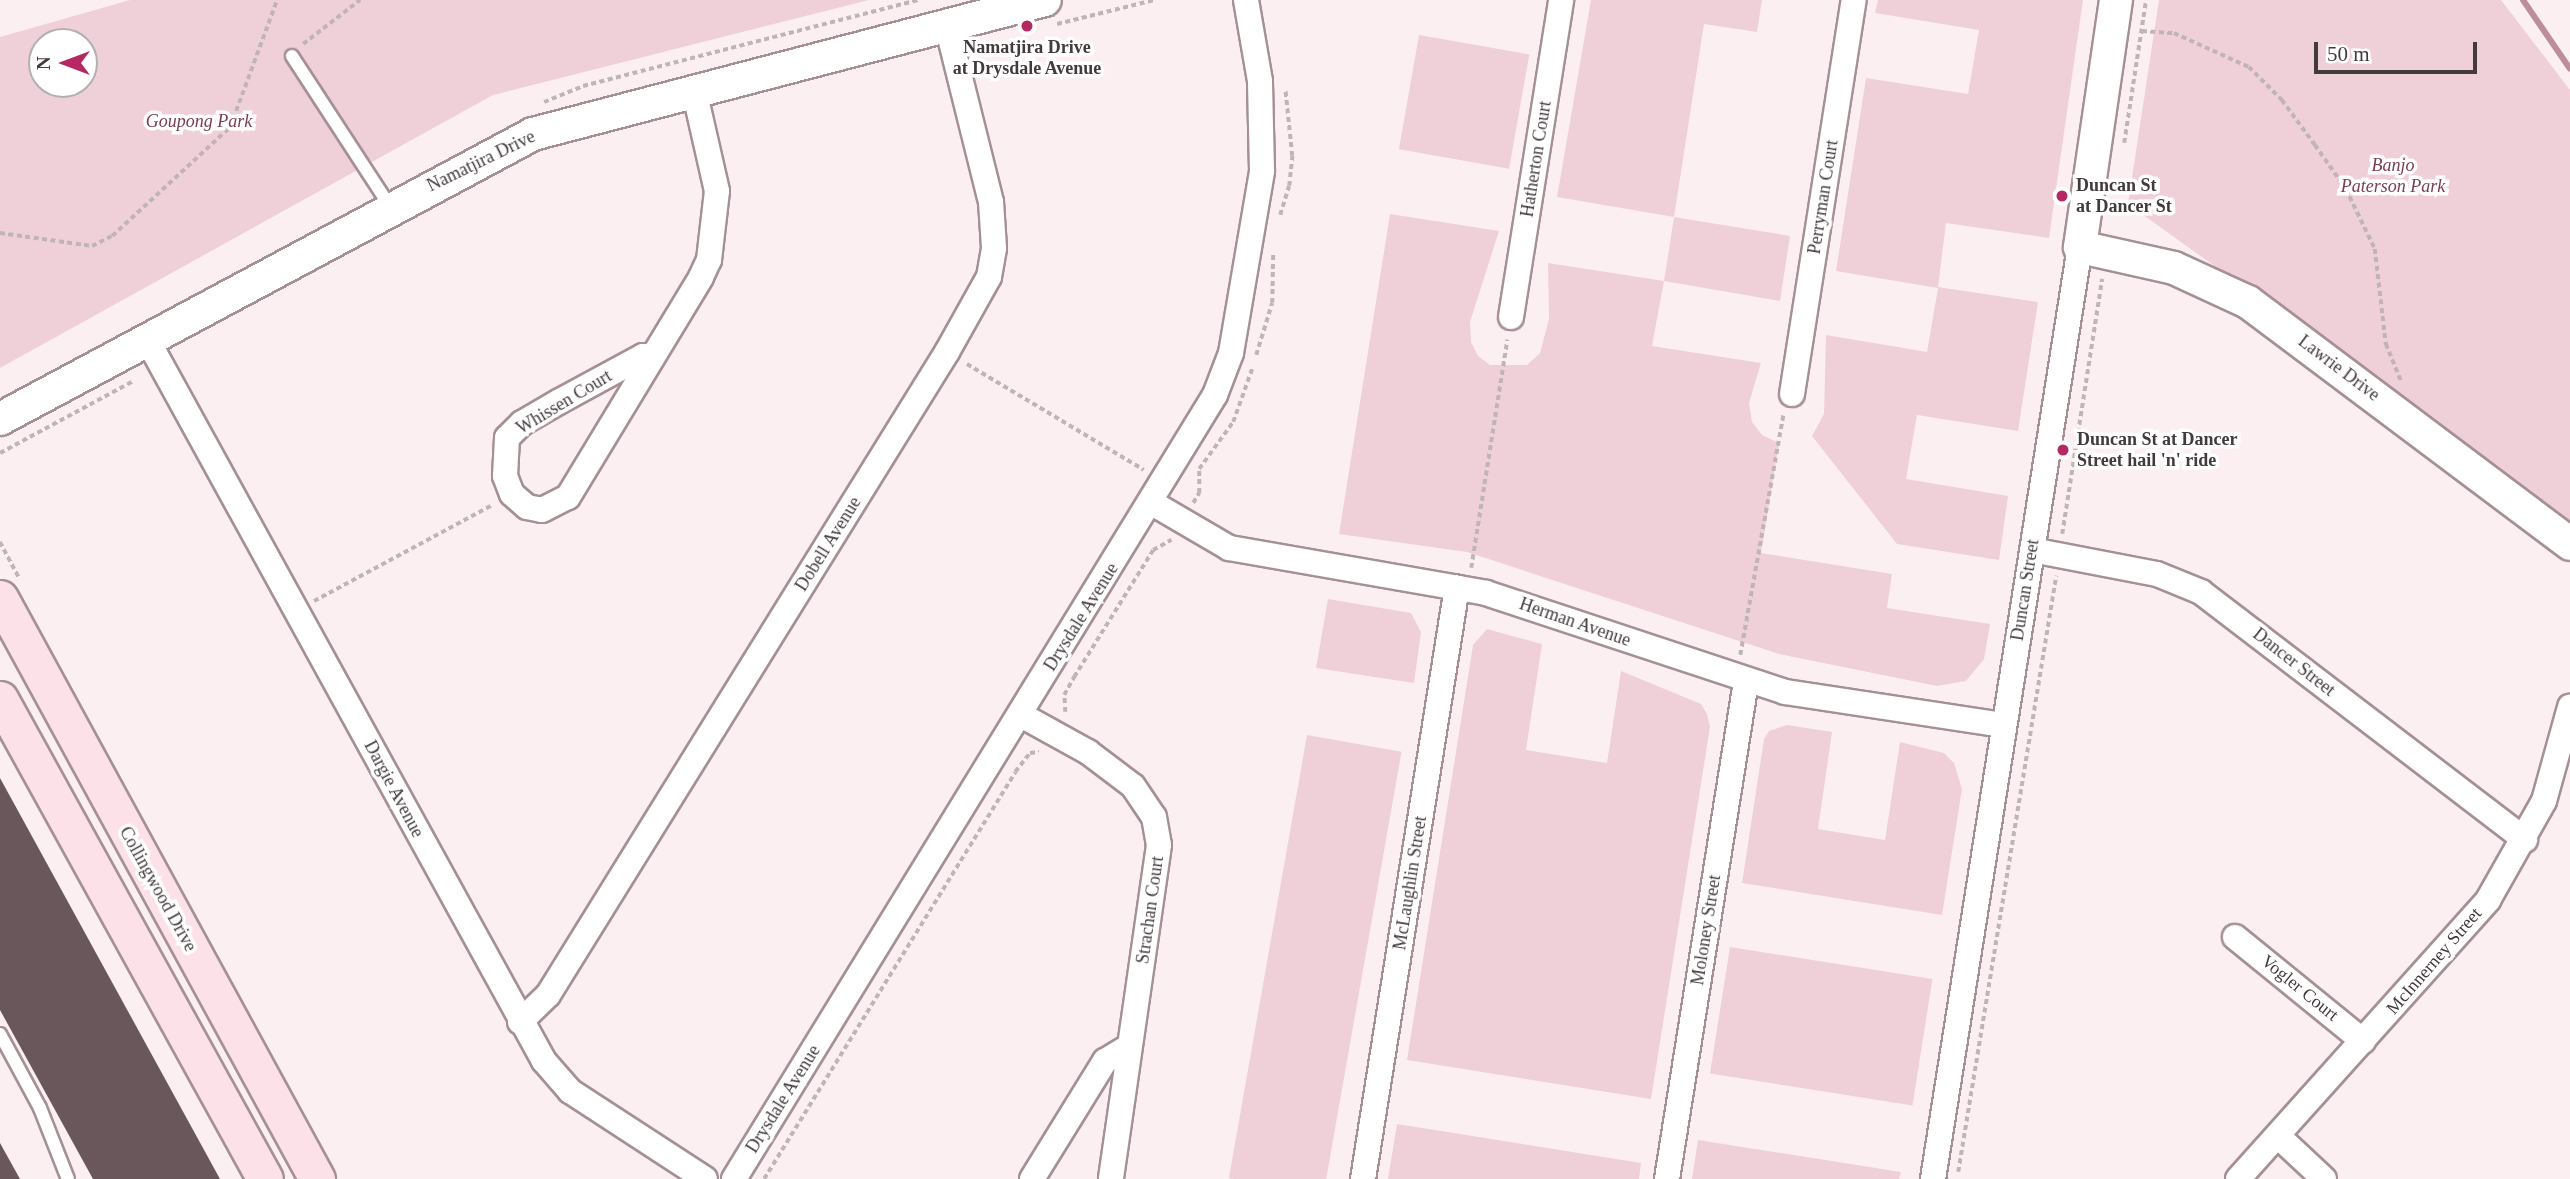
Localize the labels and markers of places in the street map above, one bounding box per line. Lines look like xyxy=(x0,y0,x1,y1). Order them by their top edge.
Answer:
marker: Namatjira Drive at Drysdale Avenue xyxy=(1019,18,1035,34)
place label: Namatjira Drive at Drysdale Avenue xyxy=(952,37,1102,80)
place label: Duncan St at Dancer St xyxy=(2076,175,2172,218)
marker: Duncan St at Dancer St xyxy=(2054,188,2070,204)
place label: Duncan St at Dancer Street hail 'n' ride xyxy=(2077,429,2237,472)
marker: Duncan St at Dancer Street hail 'n' ride xyxy=(2055,442,2071,458)

